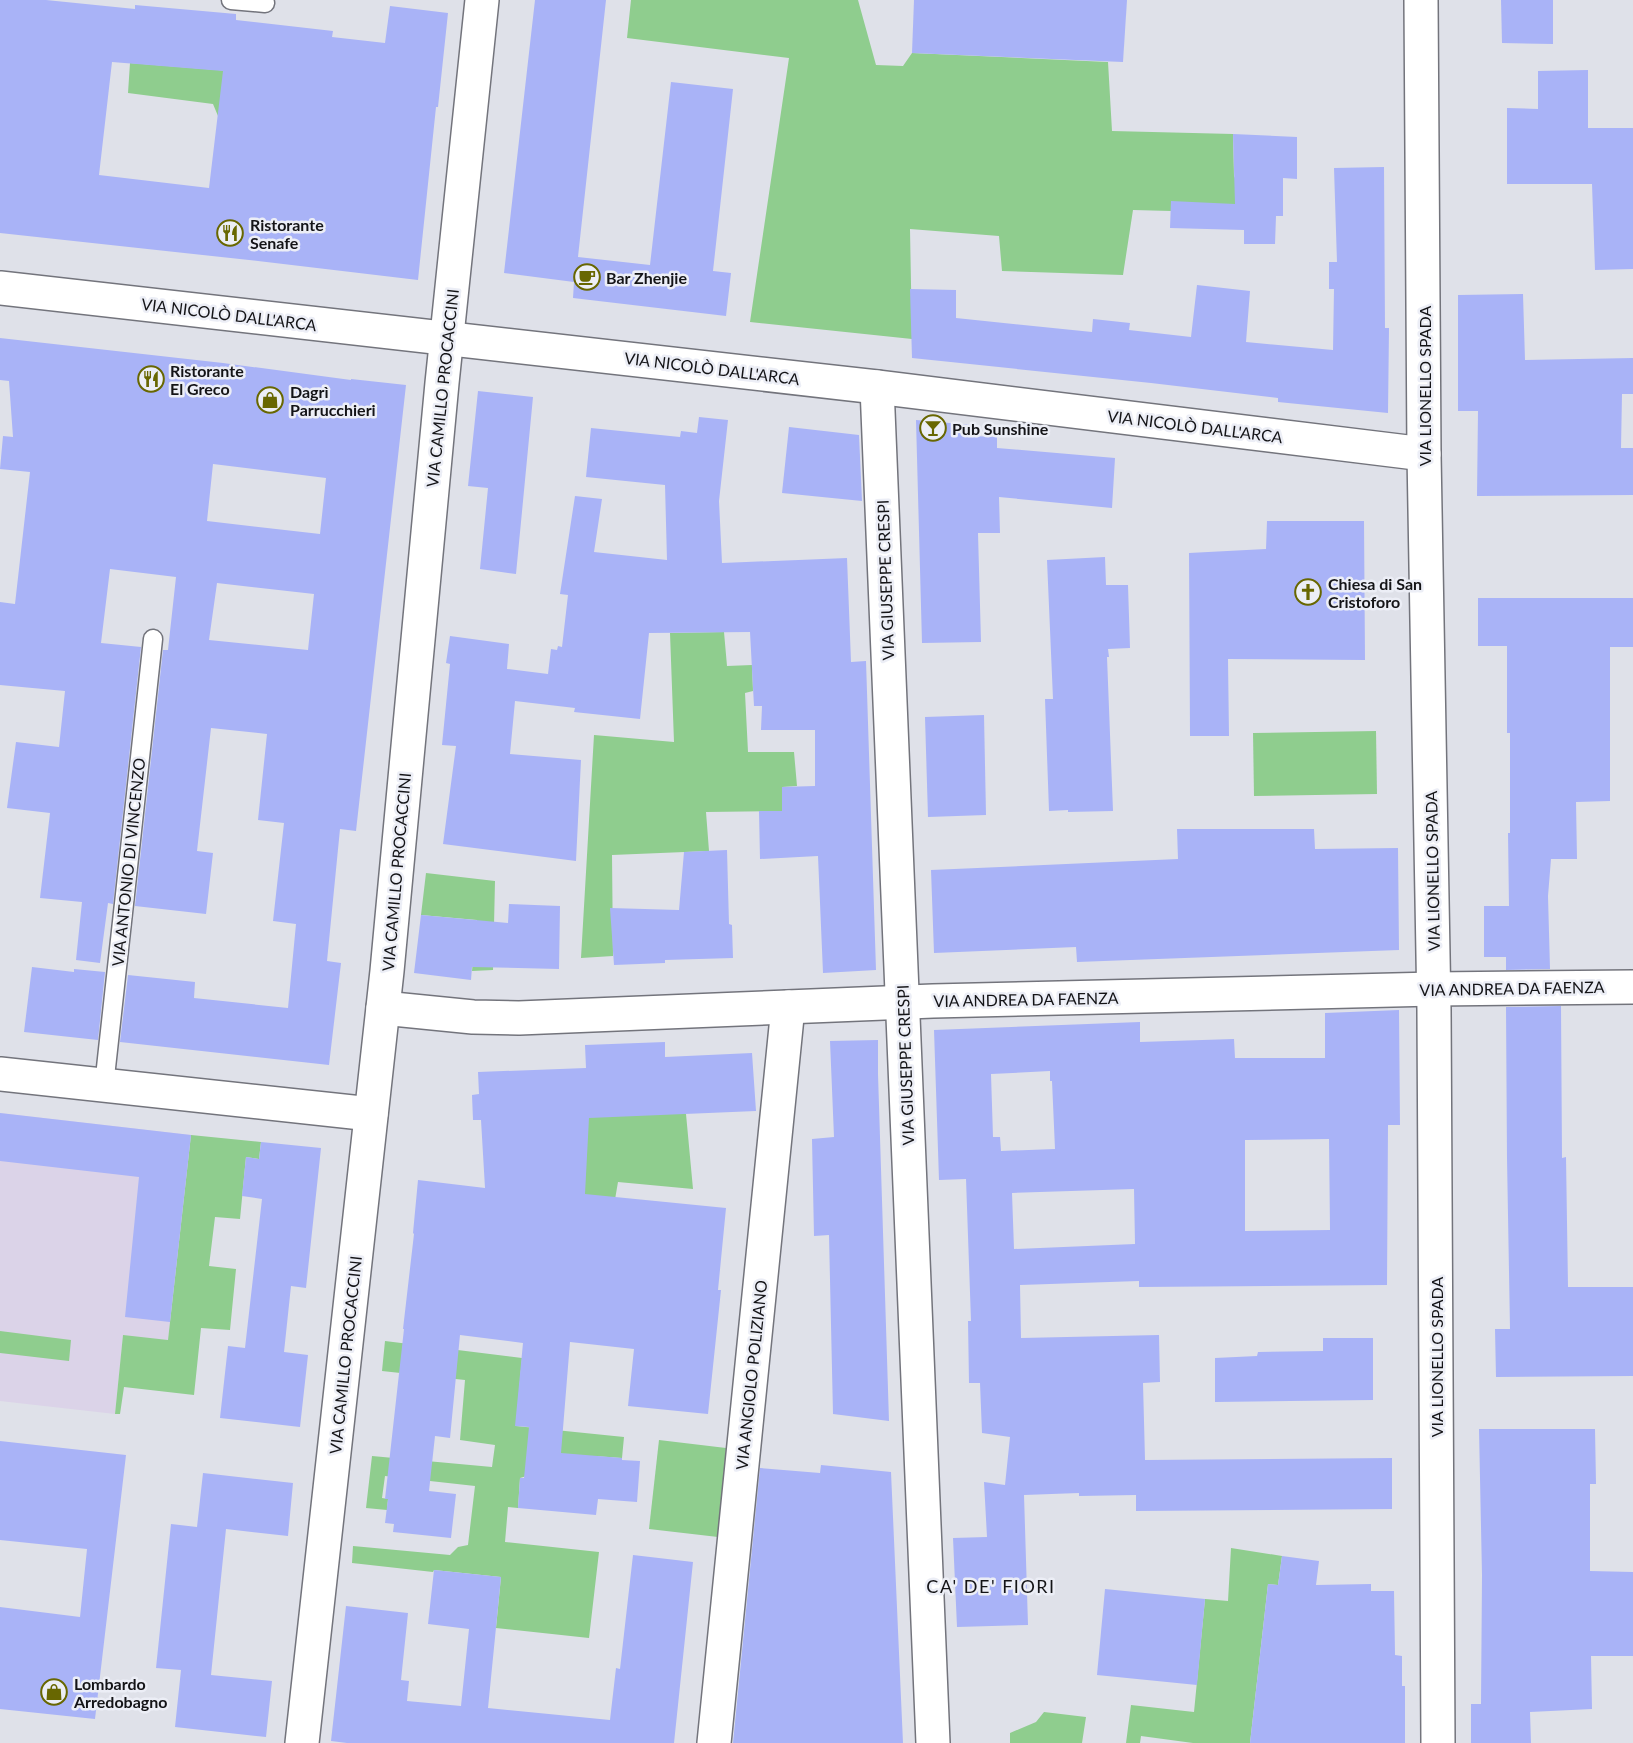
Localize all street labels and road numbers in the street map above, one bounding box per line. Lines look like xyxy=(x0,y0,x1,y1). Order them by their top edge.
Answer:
street label: VIA CAMILLO PROCACCINI xyxy=(422,288,462,488)
street label: VIA NICOLÒ DALL'ARCA xyxy=(140,294,318,334)
street label: VIA LIONELLO SPADA xyxy=(1415,306,1434,466)
street label: VIA NICOLÒ DALL'ARCA xyxy=(623,348,801,388)
street label: VIA NICOLÒ DALL'ARCA xyxy=(1106,406,1284,446)
street label: VIA GIUSEPPE CRESPI xyxy=(873,499,897,661)
street label: VIA ANTONIO DI VINCENZO xyxy=(108,757,148,967)
street label: VIA CAMILLO PROCACCINI xyxy=(378,772,414,972)
street label: VIA LIONELLO SPADA xyxy=(1421,790,1443,951)
street label: VIA ANDREA DA FAENZA xyxy=(1419,977,1605,999)
street label: VIA GIUSEPPE CRESPI xyxy=(893,984,917,1146)
street label: VIA ANDREA DA FAENZA xyxy=(933,988,1119,1010)
street label: VIA CAMILLO PROCACCINI xyxy=(325,1255,365,1455)
street label: VIA LIONELLO SPADA xyxy=(1427,1277,1446,1437)
street label: VIA ANGIOLO POLIZIANO xyxy=(732,1279,770,1471)

